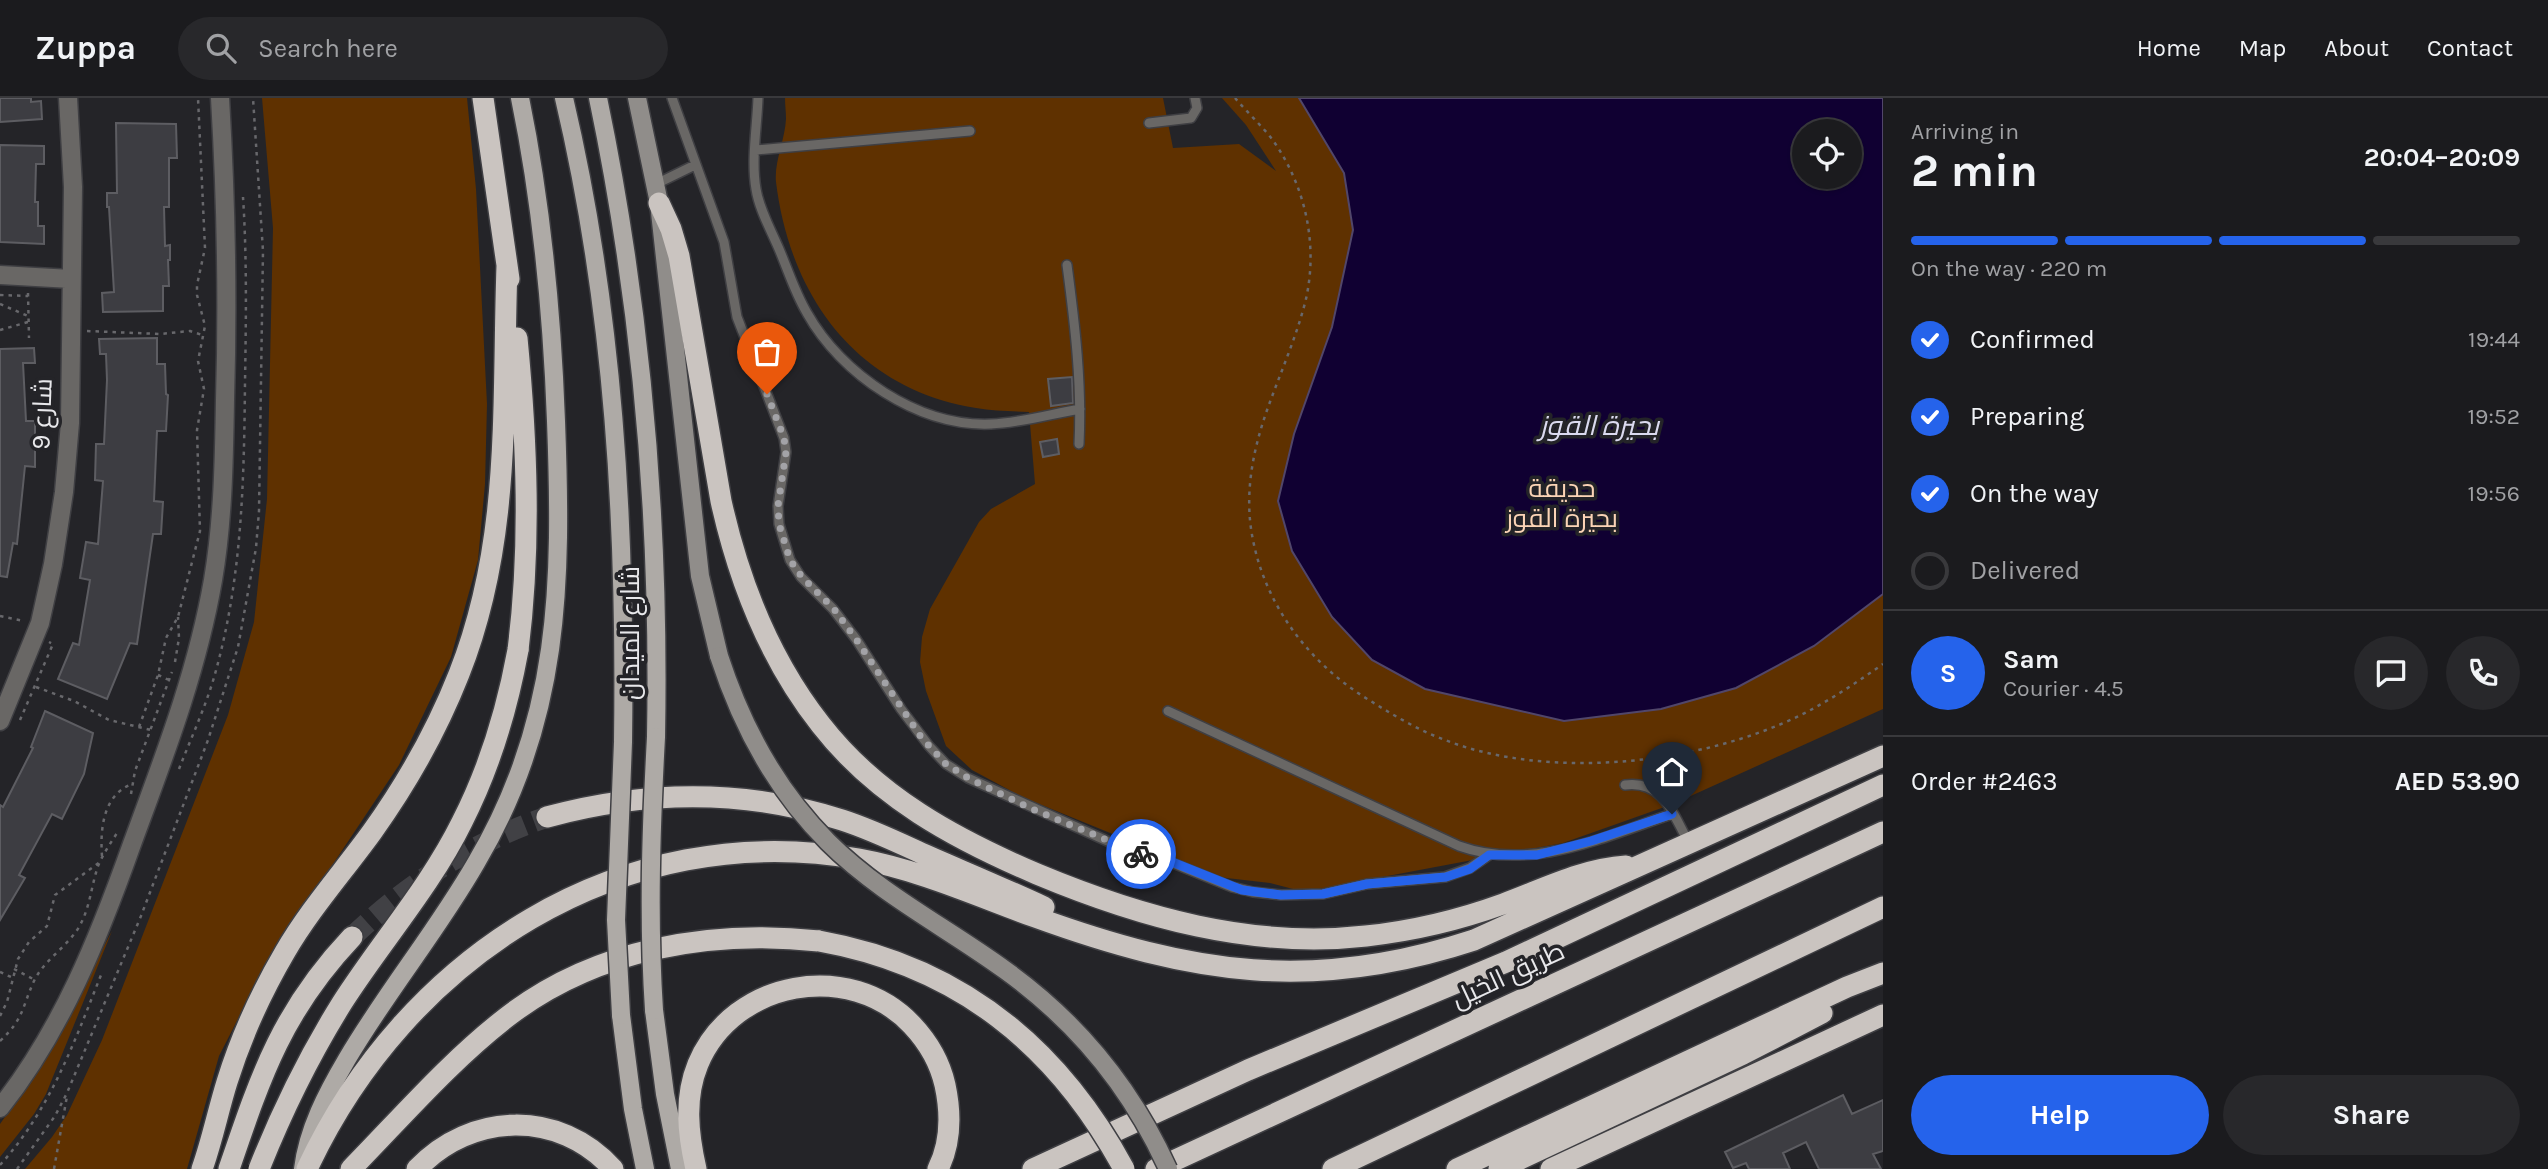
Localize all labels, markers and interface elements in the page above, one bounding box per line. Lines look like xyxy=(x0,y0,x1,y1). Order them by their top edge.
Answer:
search box xyxy=(178,17,668,80)
text: Zuppa xyxy=(35,29,136,67)
icon: search xyxy=(202,29,240,67)
text: Search here xyxy=(258,33,398,64)
text: Home xyxy=(2137,34,2201,62)
text: Map xyxy=(2239,34,2286,62)
text: About xyxy=(2324,34,2389,62)
text: Contact xyxy=(2427,34,2513,62)
text: Arriving in xyxy=(1911,118,2019,145)
map controls xyxy=(1792,119,1862,189)
button: locate xyxy=(1792,119,1862,189)
text: 20:04–20:09 xyxy=(2364,142,2520,173)
text: 2 min xyxy=(1911,144,2038,198)
text: On the way · 220 m xyxy=(1911,255,2107,282)
icon: check xyxy=(1911,321,1949,359)
pin xyxy=(737,322,797,394)
text: Confirmed xyxy=(1970,324,2095,355)
text: 19:44 xyxy=(2468,326,2520,353)
icon: bag xyxy=(748,333,786,371)
street label: شارع 9 xyxy=(25,378,60,450)
icon: check xyxy=(1911,398,1949,436)
text: Preparing xyxy=(1970,401,2084,432)
text: 19:52 xyxy=(2467,403,2520,430)
water label: بحيرة القوز xyxy=(1536,409,1661,442)
park label: حديقة بحيرة القوز xyxy=(1504,473,1618,534)
icon: check xyxy=(1911,475,1949,513)
text: On the way xyxy=(1970,478,2099,509)
text: 19:56 xyxy=(2468,480,2520,507)
text: Delivered xyxy=(1970,555,2080,586)
street label: شارع الميدان xyxy=(615,566,647,700)
button: chat xyxy=(2354,636,2428,710)
button: phone xyxy=(2446,636,2520,710)
text: Sam xyxy=(2003,644,2059,675)
text: S xyxy=(1940,658,1956,689)
text: Courier · 4.5 xyxy=(2003,675,2124,702)
pin xyxy=(1642,742,1702,814)
icon: home xyxy=(1653,753,1691,791)
text: Order #2463 xyxy=(1911,766,2058,797)
text: AED 53.90 xyxy=(2395,766,2520,797)
courier xyxy=(1106,819,1176,889)
icon: bike xyxy=(1122,835,1160,873)
street label: طريق الخيل xyxy=(1447,935,1569,1015)
button: Help xyxy=(1911,1075,2209,1155)
button: Share xyxy=(2223,1075,2520,1155)

